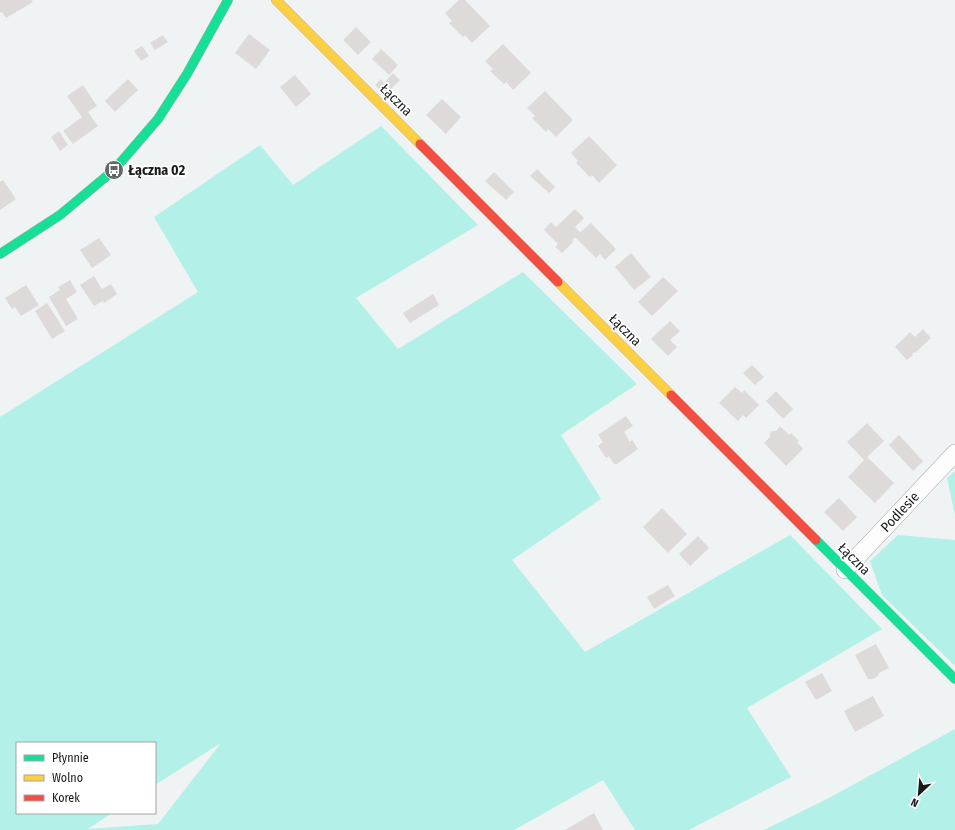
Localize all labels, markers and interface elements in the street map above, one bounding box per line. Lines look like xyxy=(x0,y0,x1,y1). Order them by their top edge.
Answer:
street label: Łączna xyxy=(376,80,416,120)
bus stop icon: Łączna 02 xyxy=(103,159,125,181)
place label: Łączna 02 xyxy=(128,162,186,179)
street label: Łączna xyxy=(605,310,645,350)
street label: Podlesie xyxy=(877,488,923,536)
street label: Łączna xyxy=(834,539,874,579)
legend xyxy=(16,742,156,814)
text: Płynnie xyxy=(52,751,89,765)
text: Wolno xyxy=(52,771,83,785)
north arrow xyxy=(899,774,939,814)
text: Korek xyxy=(52,791,80,805)
text: N xyxy=(909,795,921,810)

